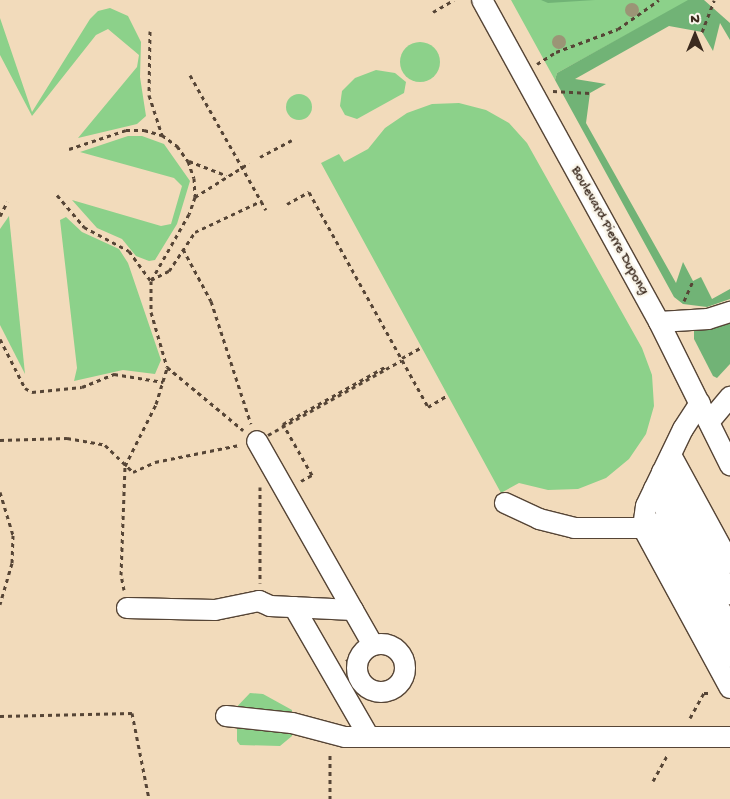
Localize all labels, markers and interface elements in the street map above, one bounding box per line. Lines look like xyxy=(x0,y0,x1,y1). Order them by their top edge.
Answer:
north arrow xyxy=(670,10,720,60)
text: N xyxy=(690,11,700,28)
street label: Boulevard Pierre Dupong xyxy=(567,164,651,298)

